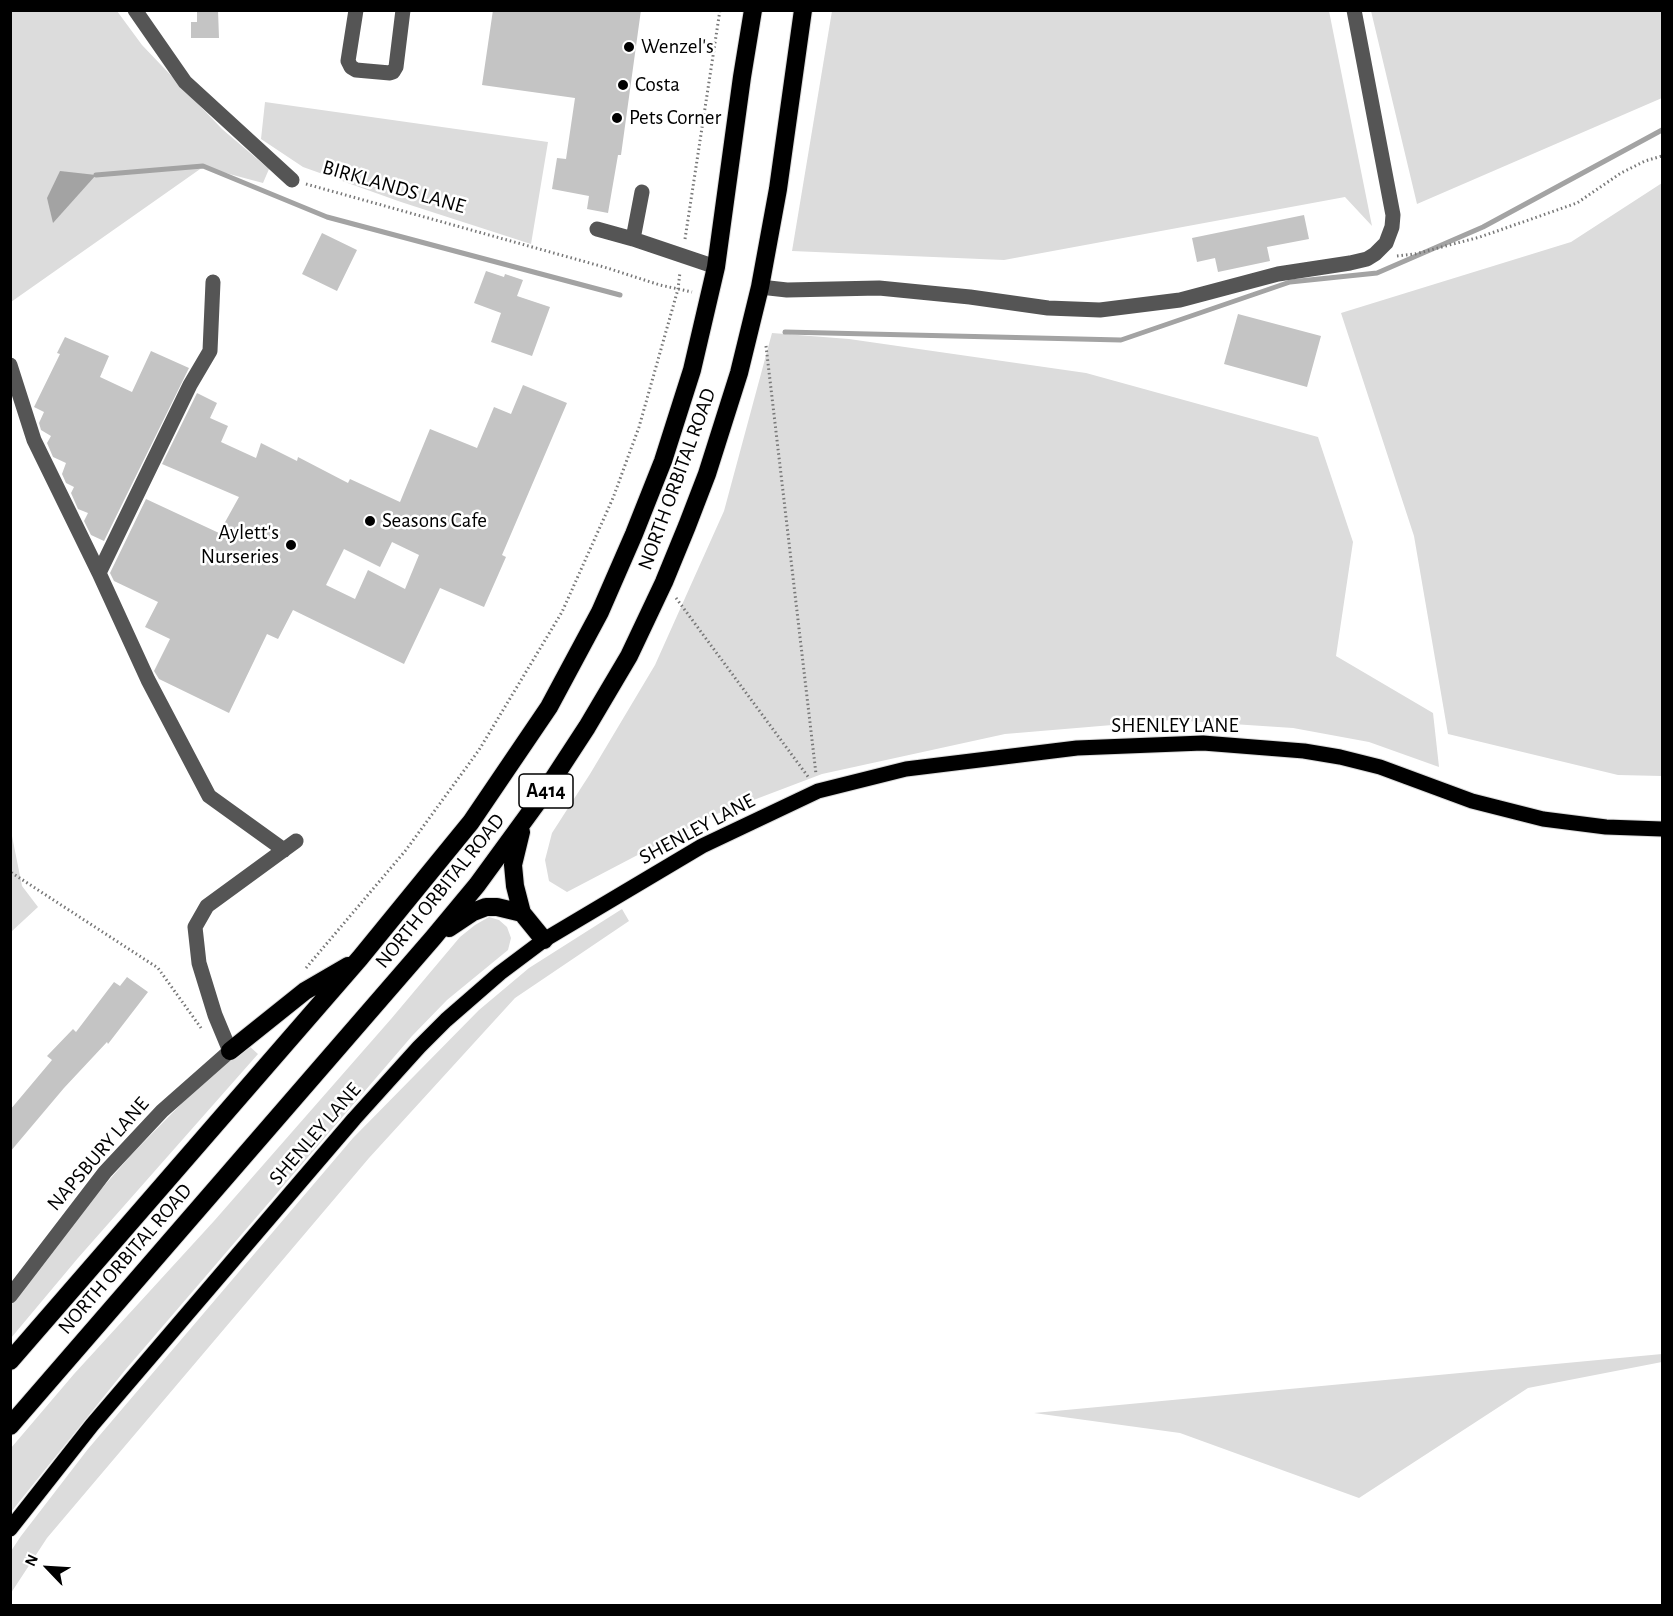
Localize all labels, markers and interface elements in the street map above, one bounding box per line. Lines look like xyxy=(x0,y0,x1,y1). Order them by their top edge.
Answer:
place label: Wenzel's xyxy=(641,34,714,60)
marker: Wenzel's xyxy=(622,40,636,54)
place label: Costa xyxy=(635,72,680,98)
marker: Costa xyxy=(616,78,630,92)
place label: Pets Corner xyxy=(629,105,721,131)
marker: Pets Corner xyxy=(610,111,624,125)
street label: BIRKLANDS LANE xyxy=(320,155,468,219)
street label: NORTH ORBITAL ROAD xyxy=(632,385,722,573)
place label: Seasons Cafe xyxy=(382,508,487,534)
marker: Seasons Cafe xyxy=(363,514,377,528)
place label: Aylett's Nurseries xyxy=(201,520,279,570)
marker: Aylett's Nurseries xyxy=(284,538,298,552)
street label: SHENLEY LANE xyxy=(1111,713,1239,739)
road number: A414 xyxy=(519,774,573,808)
street label: SHENLEY LANE xyxy=(635,788,759,870)
street label: NORTH ORBITAL ROAD xyxy=(370,809,510,973)
street label: SHENLEY LANE xyxy=(264,1078,366,1190)
street label: NAPSBURY LANE xyxy=(42,1092,154,1216)
street label: NORTH ORBITAL ROAD xyxy=(53,1178,197,1340)
north arrow xyxy=(18,1538,78,1598)
text: N xyxy=(22,1552,41,1569)

